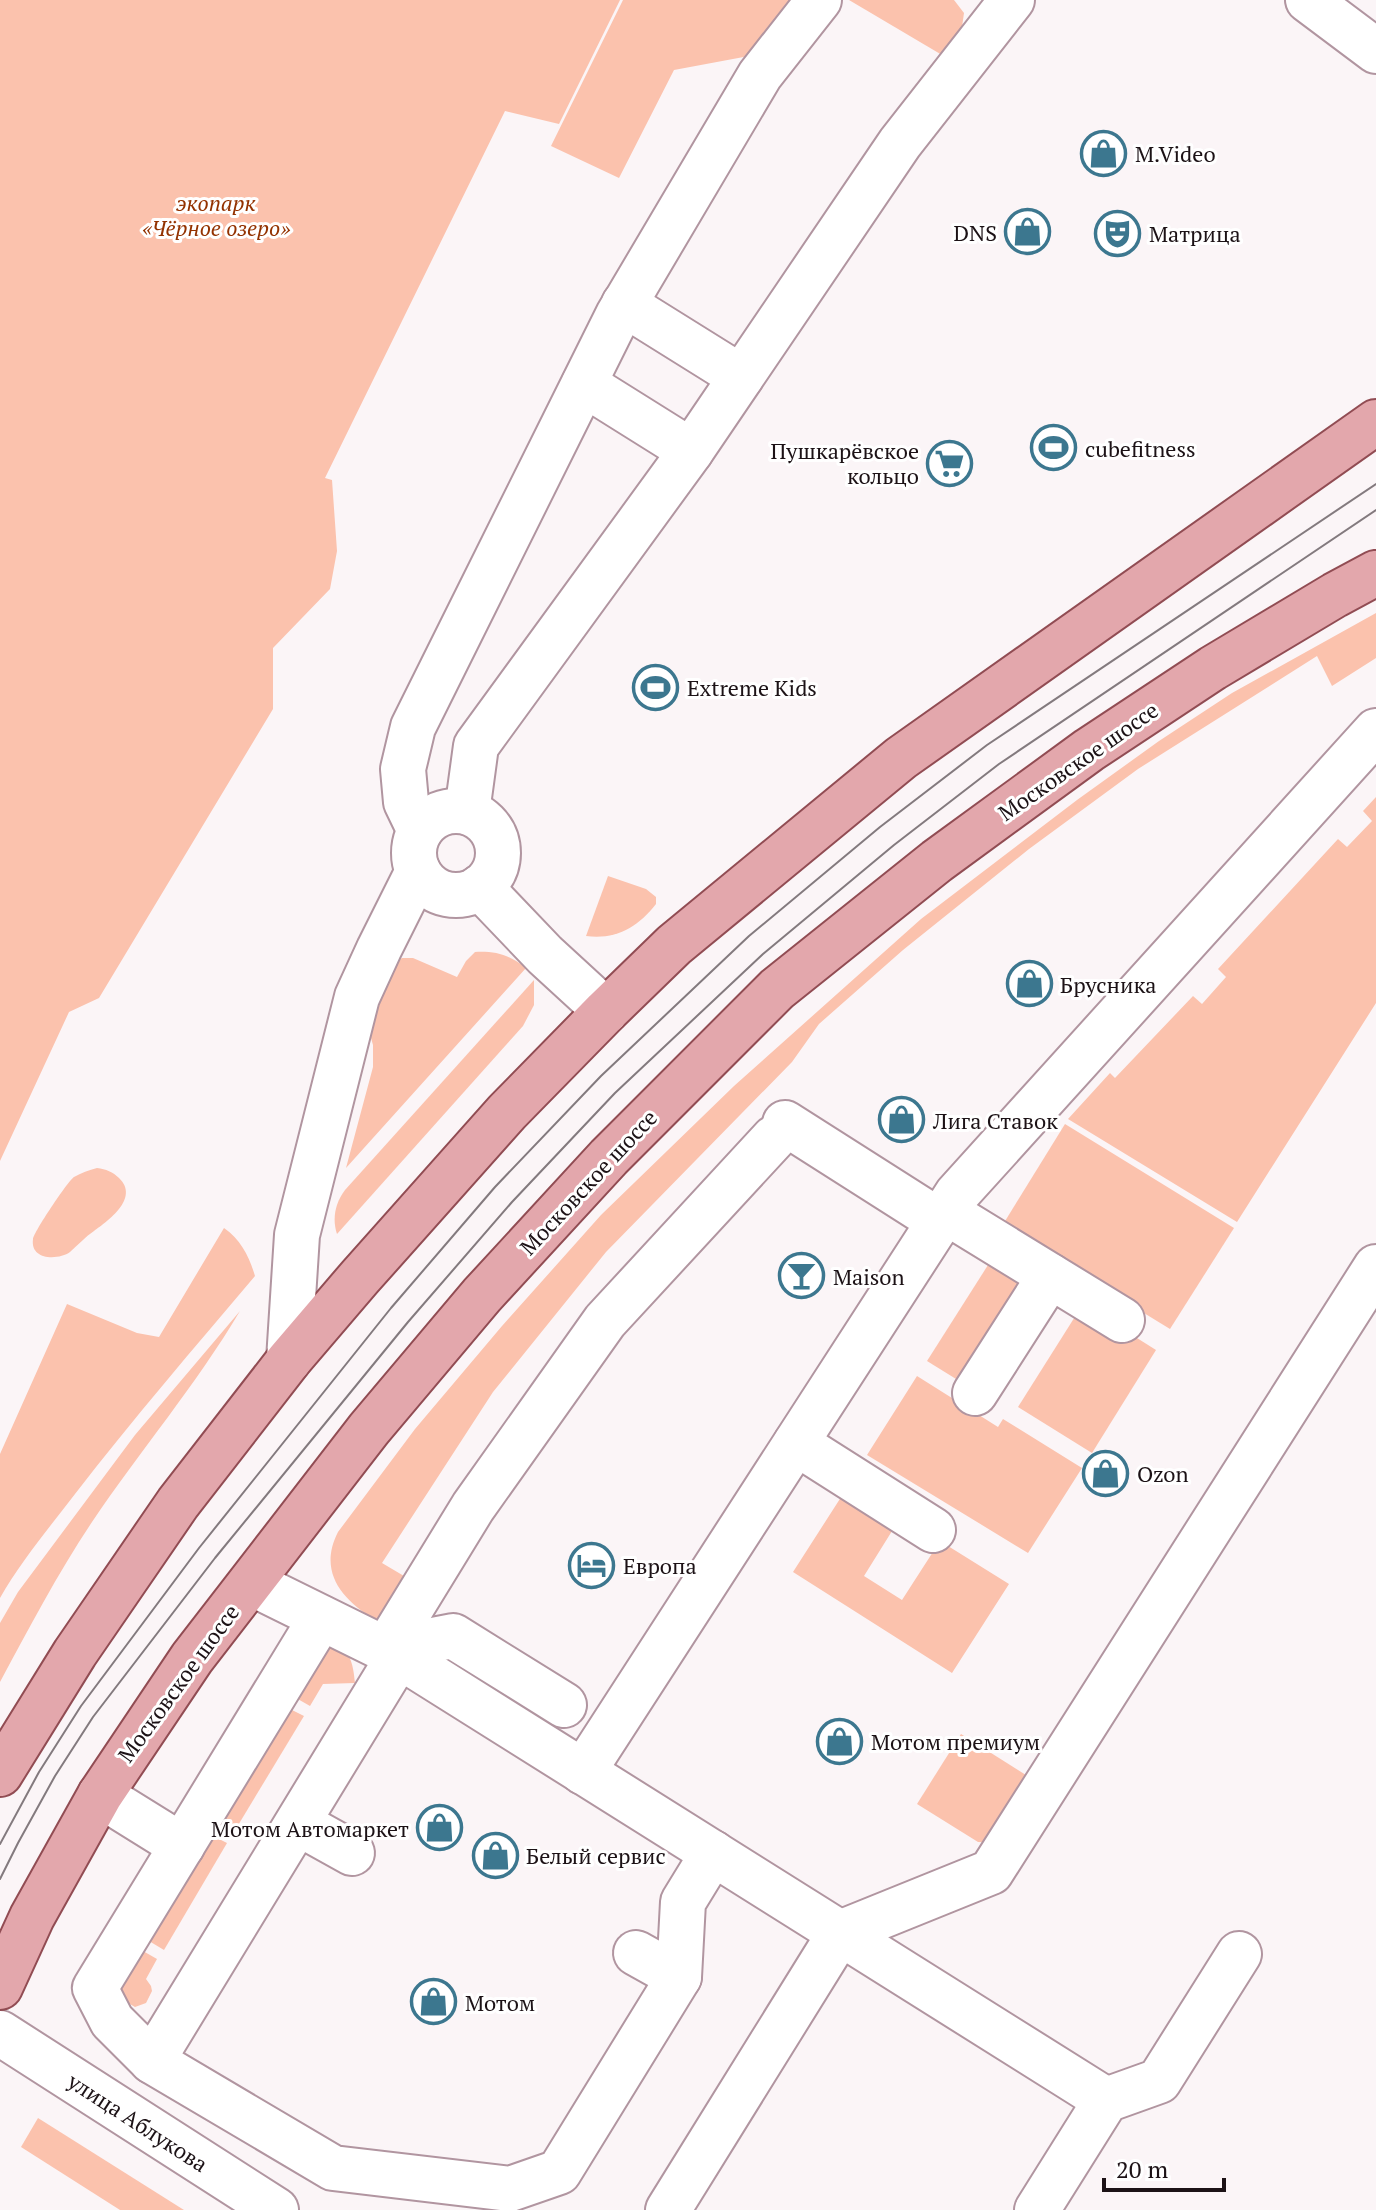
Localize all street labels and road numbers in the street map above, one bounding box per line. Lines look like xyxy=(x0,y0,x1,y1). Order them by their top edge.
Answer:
street label: Московское шоссе xyxy=(992,695,1164,827)
street label: Московское шоссе xyxy=(513,1103,663,1261)
street label: Московское шоссе xyxy=(111,1598,245,1768)
street label: улица Аблукова xyxy=(62,2065,214,2178)

